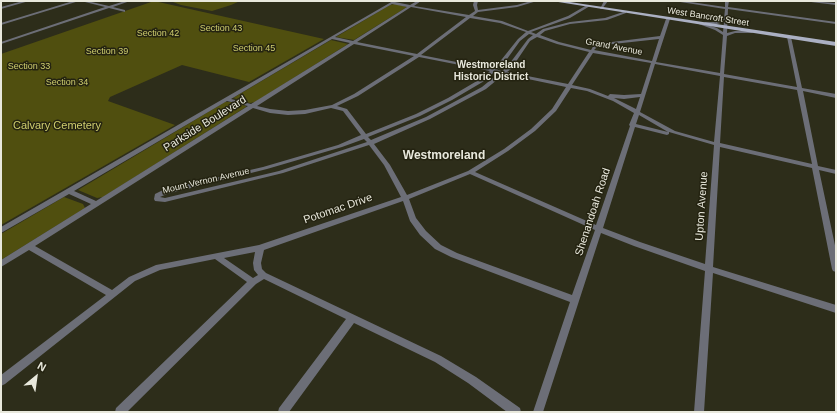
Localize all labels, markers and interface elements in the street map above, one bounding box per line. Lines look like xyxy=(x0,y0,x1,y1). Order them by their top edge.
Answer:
street label: West Bancroft Street xyxy=(666,5,750,29)
park label: Section 43 xyxy=(200,24,242,34)
park label: Section 42 xyxy=(137,29,179,39)
street label: Grand Avenue xyxy=(585,36,643,58)
park label: Section 45 xyxy=(233,44,275,54)
park label: Section 39 xyxy=(86,47,128,57)
district label: Westmoreland Historic District xyxy=(454,59,528,82)
park label: Section 33 xyxy=(8,62,50,72)
park label: Section 34 xyxy=(46,78,88,88)
street label: Parkside Boulevard xyxy=(161,93,249,155)
park label: Calvary Cemetery xyxy=(13,119,101,133)
district label: Westmoreland xyxy=(403,149,485,163)
street label: Mount Vernon Avenue xyxy=(161,166,251,196)
street label: Shenandoah Road xyxy=(573,166,613,258)
street label: Upton Avenue xyxy=(693,171,711,241)
street label: Potomac Drive xyxy=(302,191,374,227)
north arrow xyxy=(16,357,56,397)
text: N xyxy=(35,359,48,374)

